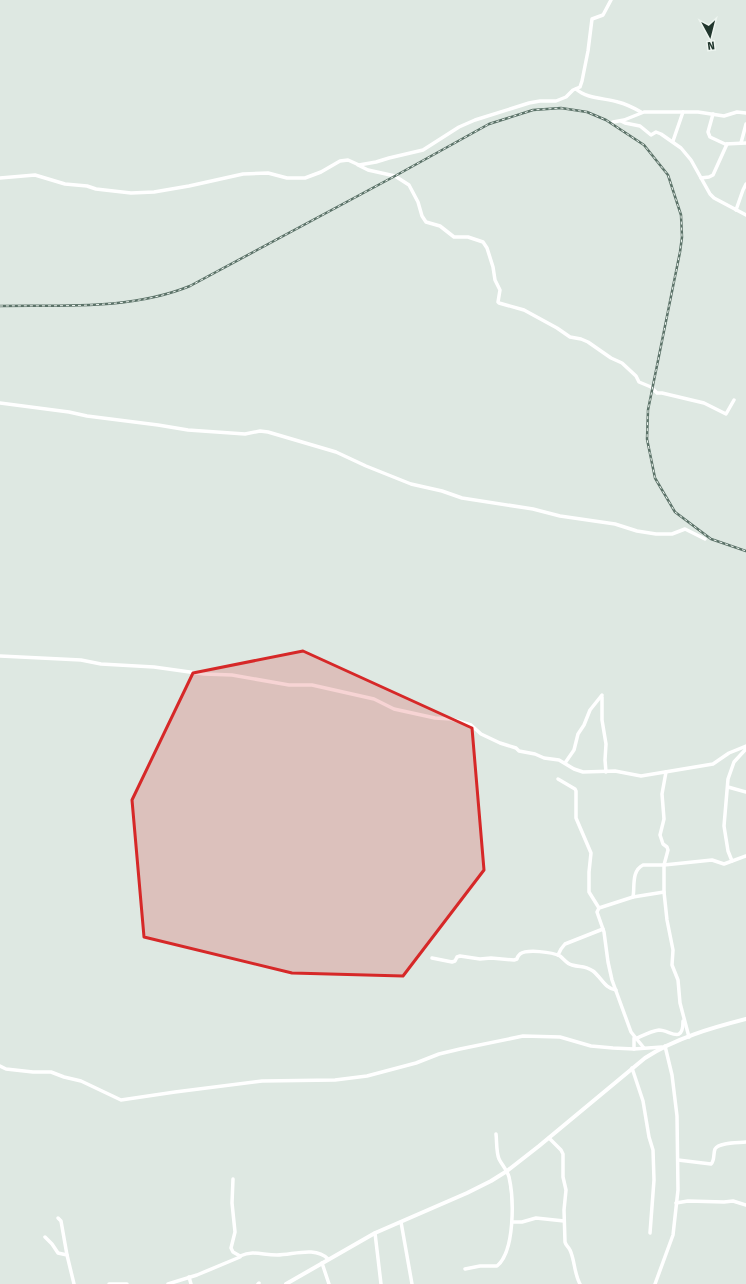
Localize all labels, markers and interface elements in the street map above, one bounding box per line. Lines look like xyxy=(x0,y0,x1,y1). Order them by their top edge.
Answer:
north arrow xyxy=(690,16,730,56)
text: N xyxy=(707,39,716,52)

